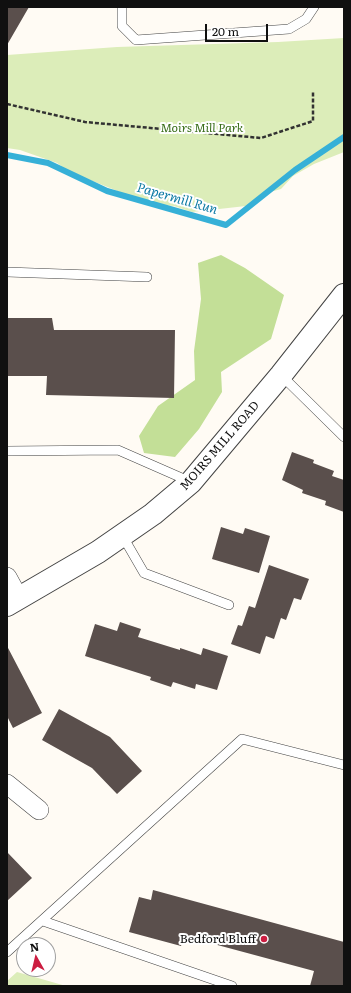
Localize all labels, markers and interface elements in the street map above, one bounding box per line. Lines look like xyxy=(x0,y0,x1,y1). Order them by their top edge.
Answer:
scale bar xyxy=(207,16,270,42)
text: 20 m xyxy=(212,22,239,40)
park label: Moirs Mill Park xyxy=(161,121,243,135)
water label: Papermill Run xyxy=(135,180,219,218)
street label: MOIRS MILL ROAD xyxy=(177,398,263,494)
place label: Bedford Bluff xyxy=(180,932,256,946)
marker: Bedford Bluff xyxy=(259,934,269,944)
north arrow xyxy=(16,937,56,977)
text: N xyxy=(29,938,40,955)

